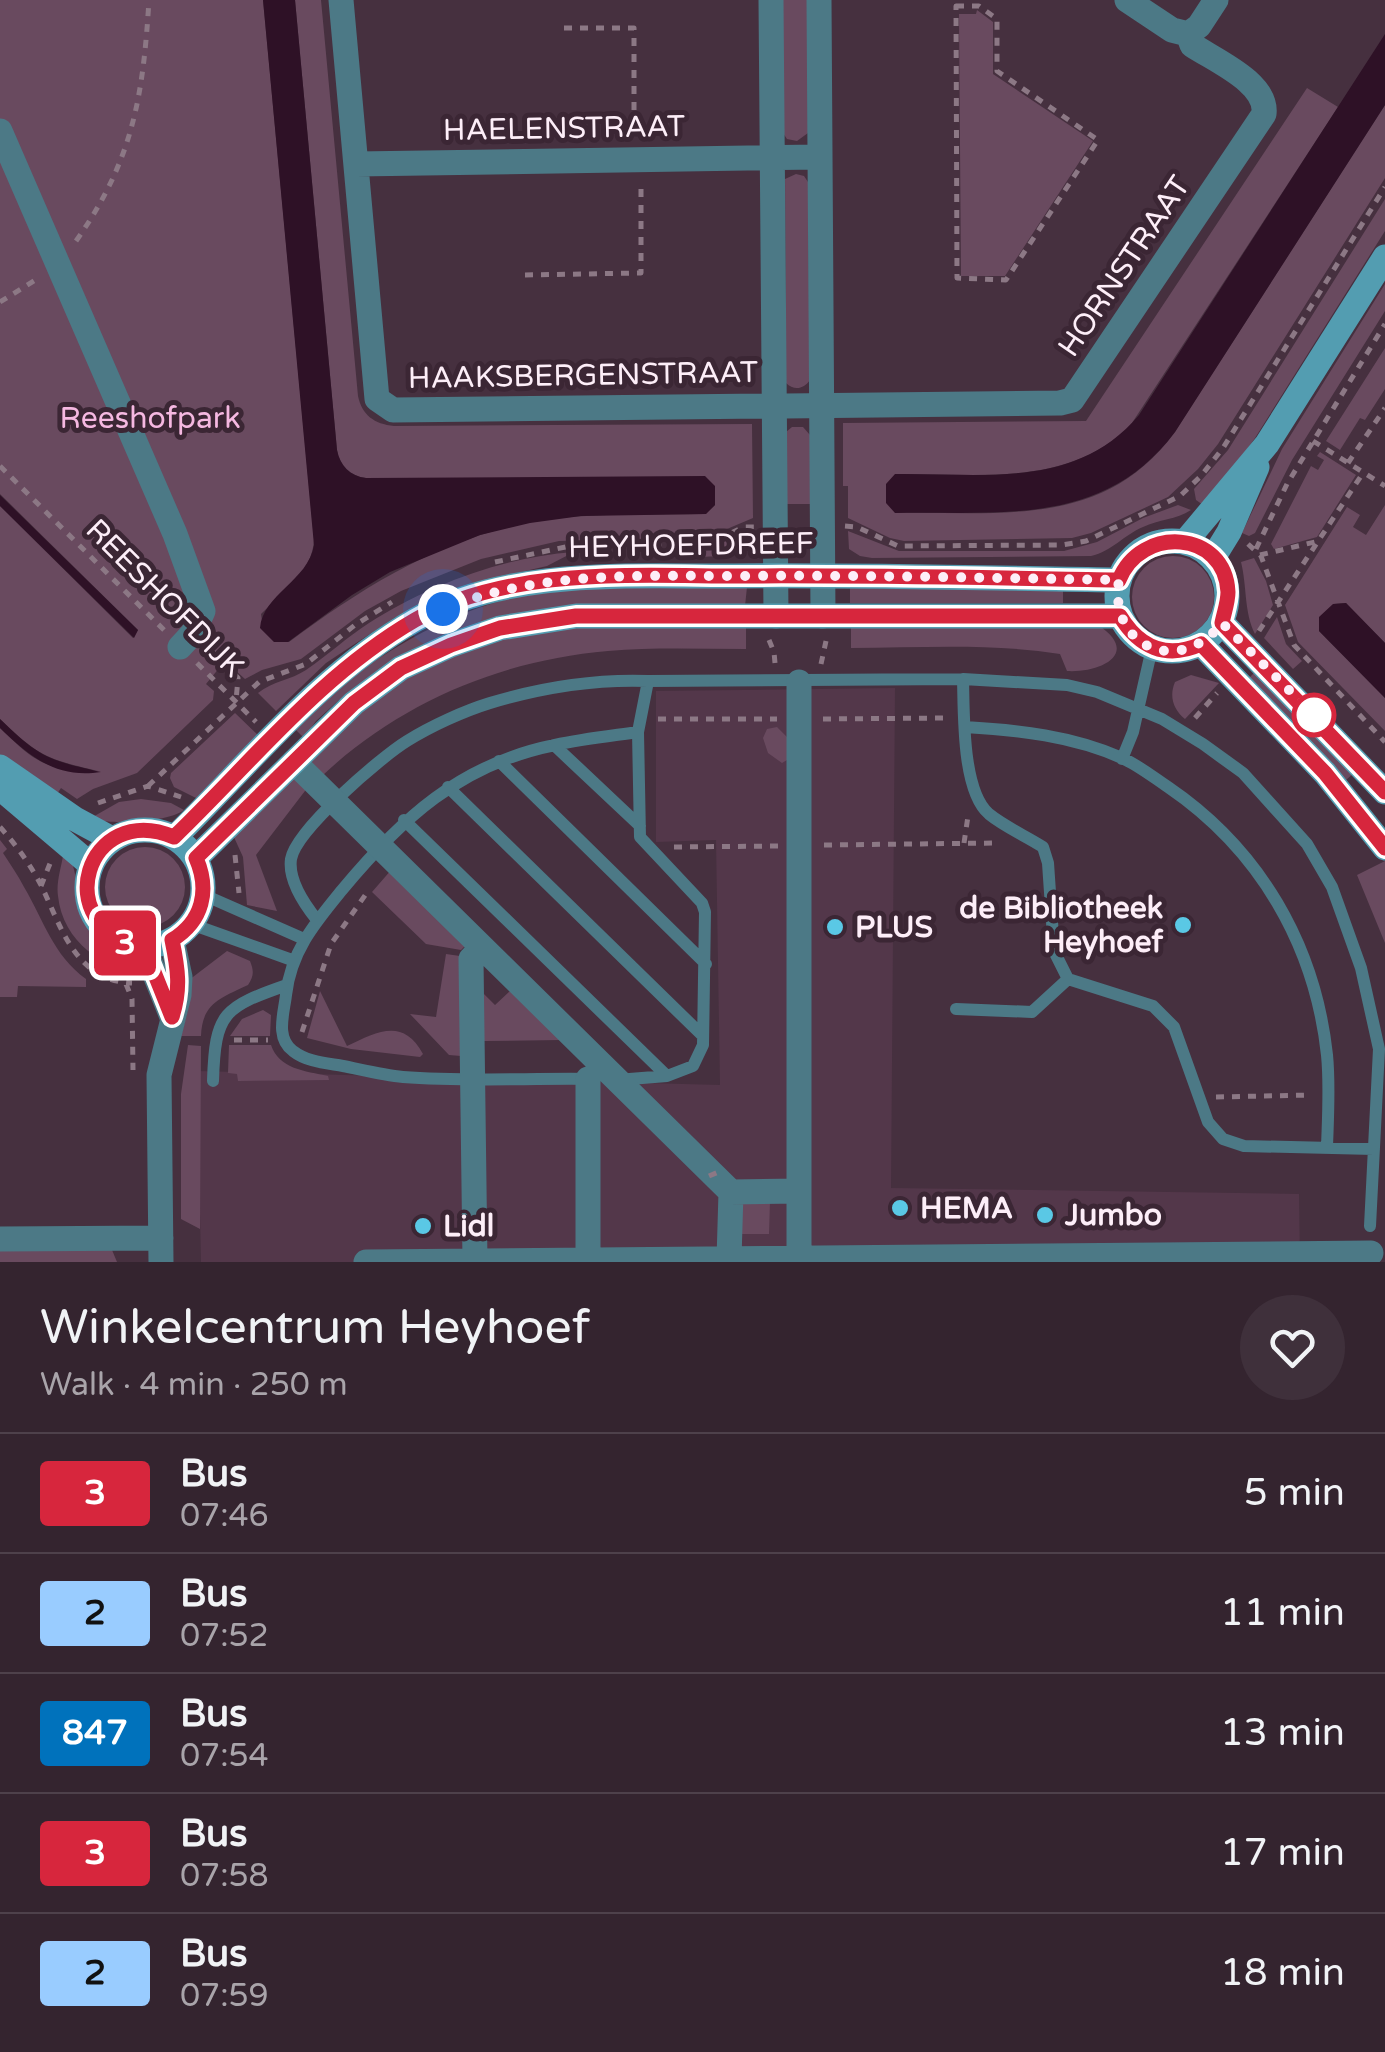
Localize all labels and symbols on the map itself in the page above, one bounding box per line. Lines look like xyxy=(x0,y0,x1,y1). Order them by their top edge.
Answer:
street label: HAELENSTRAAT xyxy=(443,108,685,149)
street label: HORNSTRAAT xyxy=(1050,169,1198,364)
street label: HAAKSBERGENSTRAAT xyxy=(408,354,758,397)
park label: Reeshofpark xyxy=(59,400,241,437)
street label: REESHOFDIJK xyxy=(78,512,251,685)
street label: HEYHOEFDREEF xyxy=(568,525,814,566)
your location xyxy=(418,584,468,634)
unlabelled marker xyxy=(1293,694,1335,736)
place label: de Bibliotheek Heyhoef xyxy=(959,890,1164,961)
place label: PLUS xyxy=(855,909,933,946)
line badge: 3 xyxy=(92,910,158,976)
marker: de Bibliotheek Heyhoef xyxy=(1172,914,1194,936)
marker: PLUS xyxy=(824,916,846,938)
place label: HEMA xyxy=(920,1190,1013,1227)
marker: HEMA xyxy=(889,1197,911,1219)
place label: Jumbo xyxy=(1064,1197,1162,1234)
marker: Jumbo xyxy=(1034,1204,1056,1226)
place label: Lidl xyxy=(443,1208,494,1245)
marker: Lidl xyxy=(412,1215,434,1237)

